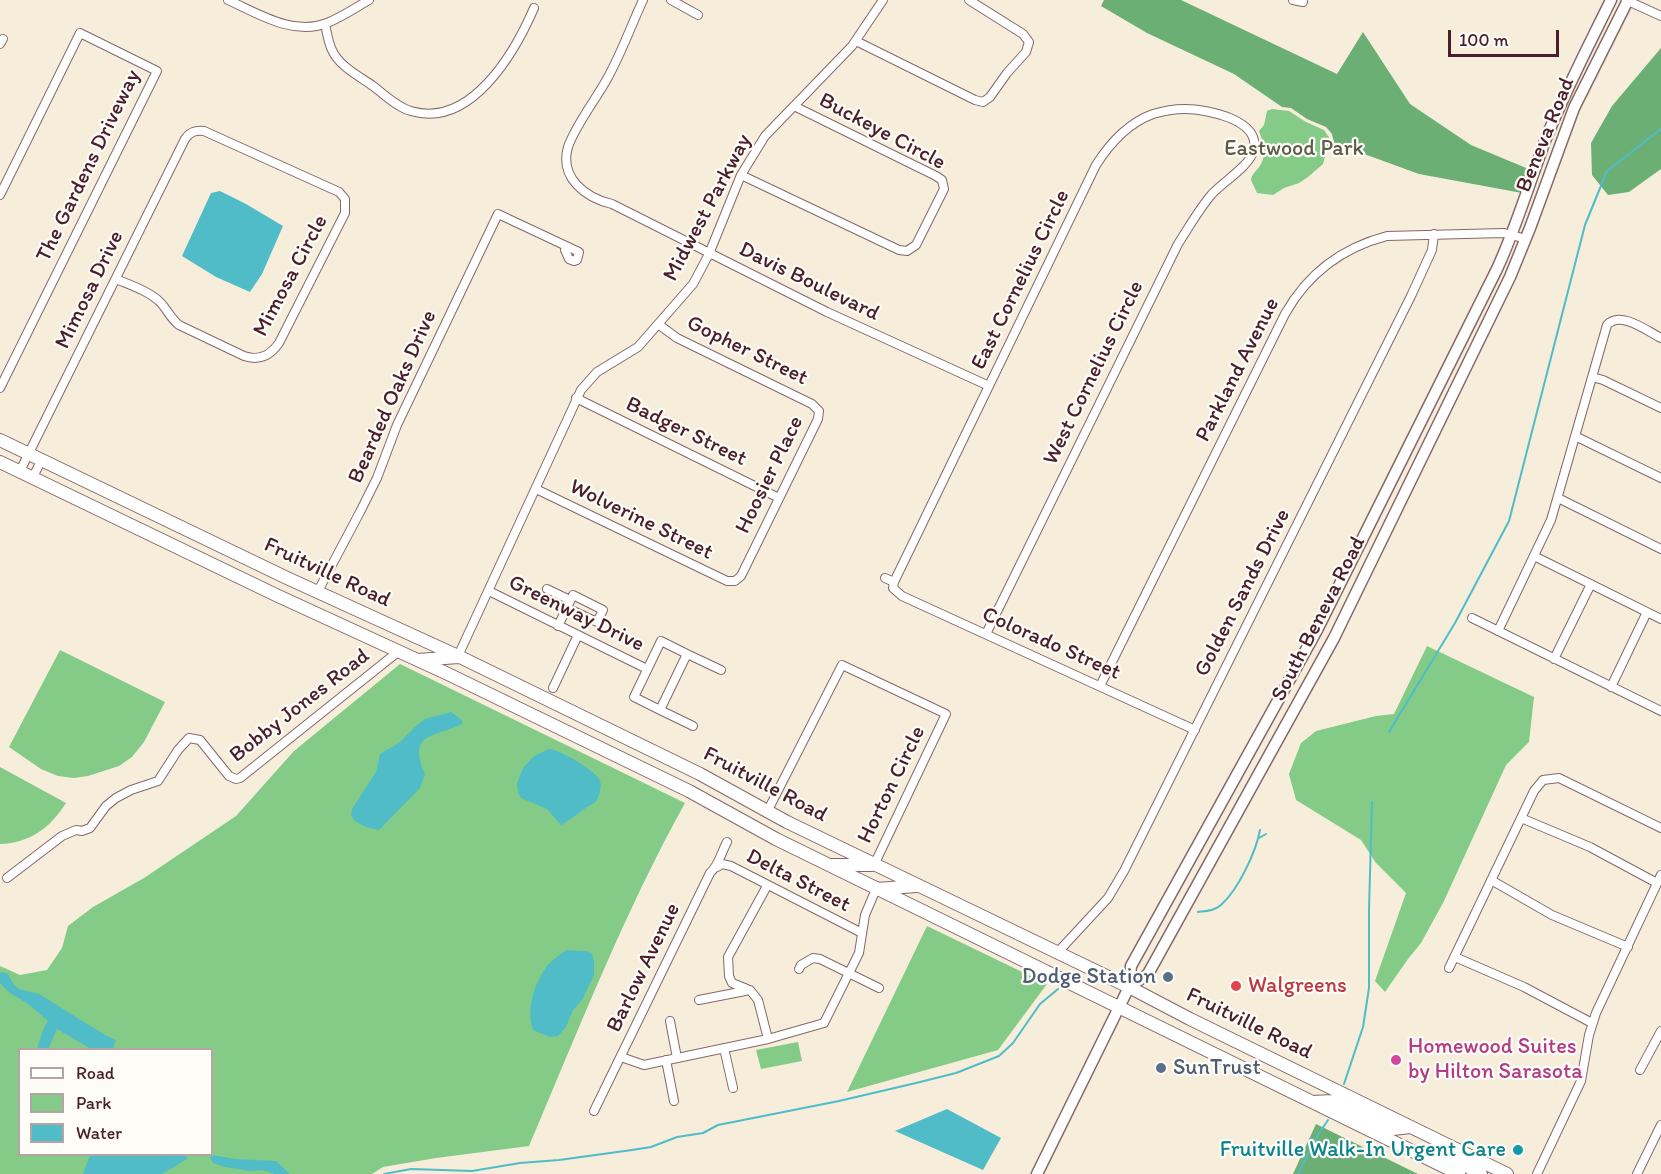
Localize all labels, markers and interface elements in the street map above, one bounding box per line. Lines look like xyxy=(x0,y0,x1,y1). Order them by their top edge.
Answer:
scale bar xyxy=(1451,18,1562,56)
text: 100 m xyxy=(1459,29,1509,51)
street label: The Gardens Driveway xyxy=(31,66,147,266)
street label: Beneva Road xyxy=(1511,74,1581,196)
street label: Buckeye Circle xyxy=(814,88,950,176)
street label: Midwest Parkway xyxy=(658,130,758,286)
park label: Eastwood Park xyxy=(1224,136,1364,162)
street label: East Cornelius Circle xyxy=(966,186,1076,374)
street label: Mimosa Circle xyxy=(248,211,334,341)
street label: Mimosa Drive xyxy=(50,227,130,353)
street label: Davis Boulevard xyxy=(734,237,884,327)
street label: West Cornelius Circle xyxy=(1038,277,1150,469)
street label: Parkland Avenue xyxy=(1190,293,1286,447)
street label: Bearded Oaks Drive xyxy=(343,306,443,488)
street label: Gopher Street xyxy=(682,310,812,392)
street label: Badger Street xyxy=(621,391,751,473)
street label: Hoosier Place xyxy=(730,412,810,538)
street label: Wolverine Street xyxy=(565,474,717,566)
street label: Golden Sands Drive xyxy=(1189,505,1297,681)
street label: Fruitville Road xyxy=(259,532,395,614)
street label: South Beneva Road xyxy=(1266,532,1372,706)
street label: Greenway Drive xyxy=(504,570,648,658)
street label: Colorado Street xyxy=(978,602,1124,686)
street label: Bobby Jones Road xyxy=(225,643,375,769)
street label: Horton Circle xyxy=(852,722,932,848)
street label: Fruitville Road xyxy=(698,741,832,829)
street label: Delta Street xyxy=(741,843,855,919)
street label: Barlow Avenue xyxy=(601,899,687,1037)
place label: Dodge Station xyxy=(1022,964,1156,990)
marker: Dodge Station xyxy=(1161,970,1175,984)
place label: Walgreens xyxy=(1248,973,1347,999)
marker: Walgreens xyxy=(1229,979,1243,993)
street label: Fruitville Road xyxy=(1182,982,1316,1066)
place label: Homewood Suites by Hilton Sarasota xyxy=(1408,1034,1583,1086)
legend xyxy=(18,1048,213,1156)
marker: Homewood Suites by Hilton Sarasota xyxy=(1389,1053,1403,1067)
place label: SunTrust xyxy=(1173,1055,1261,1081)
marker: SunTrust xyxy=(1154,1061,1168,1075)
text: Road xyxy=(76,1062,115,1084)
text: Park xyxy=(76,1092,111,1114)
text: Water xyxy=(76,1122,122,1144)
place label: Fruitville Walk-In Urgent Care xyxy=(1220,1137,1506,1163)
marker: Fruitville Walk-In Urgent Care xyxy=(1511,1143,1525,1157)

